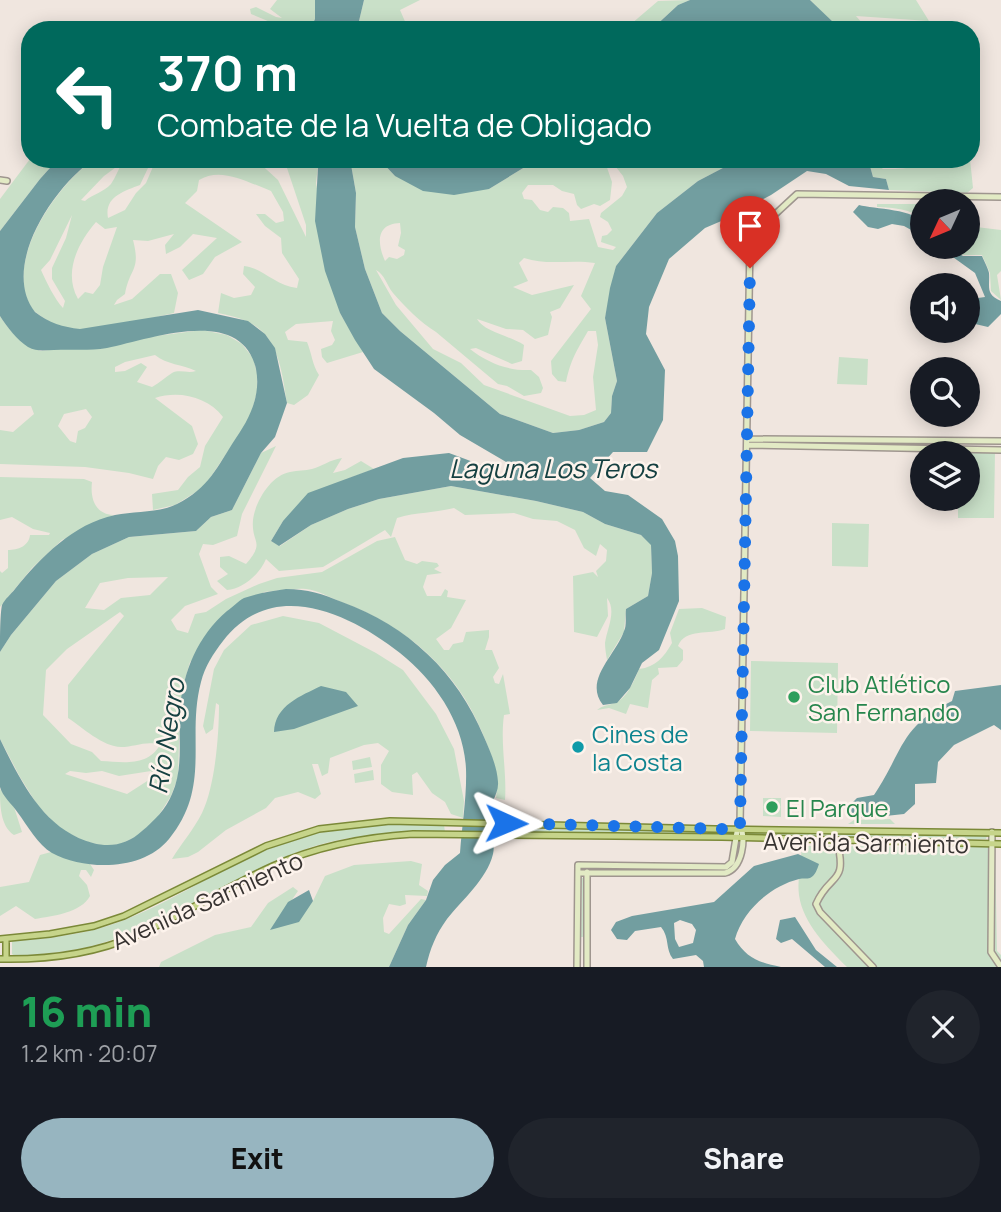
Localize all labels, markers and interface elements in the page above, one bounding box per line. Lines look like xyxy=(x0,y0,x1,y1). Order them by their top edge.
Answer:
text: 370 m xyxy=(157,39,298,106)
icon: left xyxy=(42,49,133,140)
text: Combate de la Vuelta de Obligado xyxy=(157,103,652,147)
north arrow xyxy=(910,189,980,259)
map controls xyxy=(910,189,980,511)
pin xyxy=(720,196,780,268)
icon: arrive xyxy=(731,207,769,245)
button: sound xyxy=(910,273,980,343)
button: search xyxy=(910,357,980,427)
button: layers xyxy=(910,441,980,511)
water label: Laguna Los Teros xyxy=(449,450,659,486)
place label: Club Atlético San Fernando xyxy=(808,667,960,728)
water label: Río Negro xyxy=(139,674,193,796)
marker: Club Atlético San Fernando xyxy=(786,689,802,705)
place label: Cines de la Costa xyxy=(592,717,689,778)
marker: Cines de la Costa xyxy=(570,739,586,755)
position arrow xyxy=(469,786,543,860)
place label: El Parque xyxy=(786,791,889,824)
marker: El Parque xyxy=(764,799,780,815)
street label: Avenida Sarmiento xyxy=(763,824,969,860)
street label: Avenida Sarmiento xyxy=(106,843,308,957)
text: 16 min xyxy=(21,982,152,1040)
button: close xyxy=(906,990,980,1064)
text: 1.2 km · 20:07 xyxy=(21,1037,158,1069)
button: Exit xyxy=(21,1118,494,1198)
button: Share xyxy=(508,1118,980,1198)

